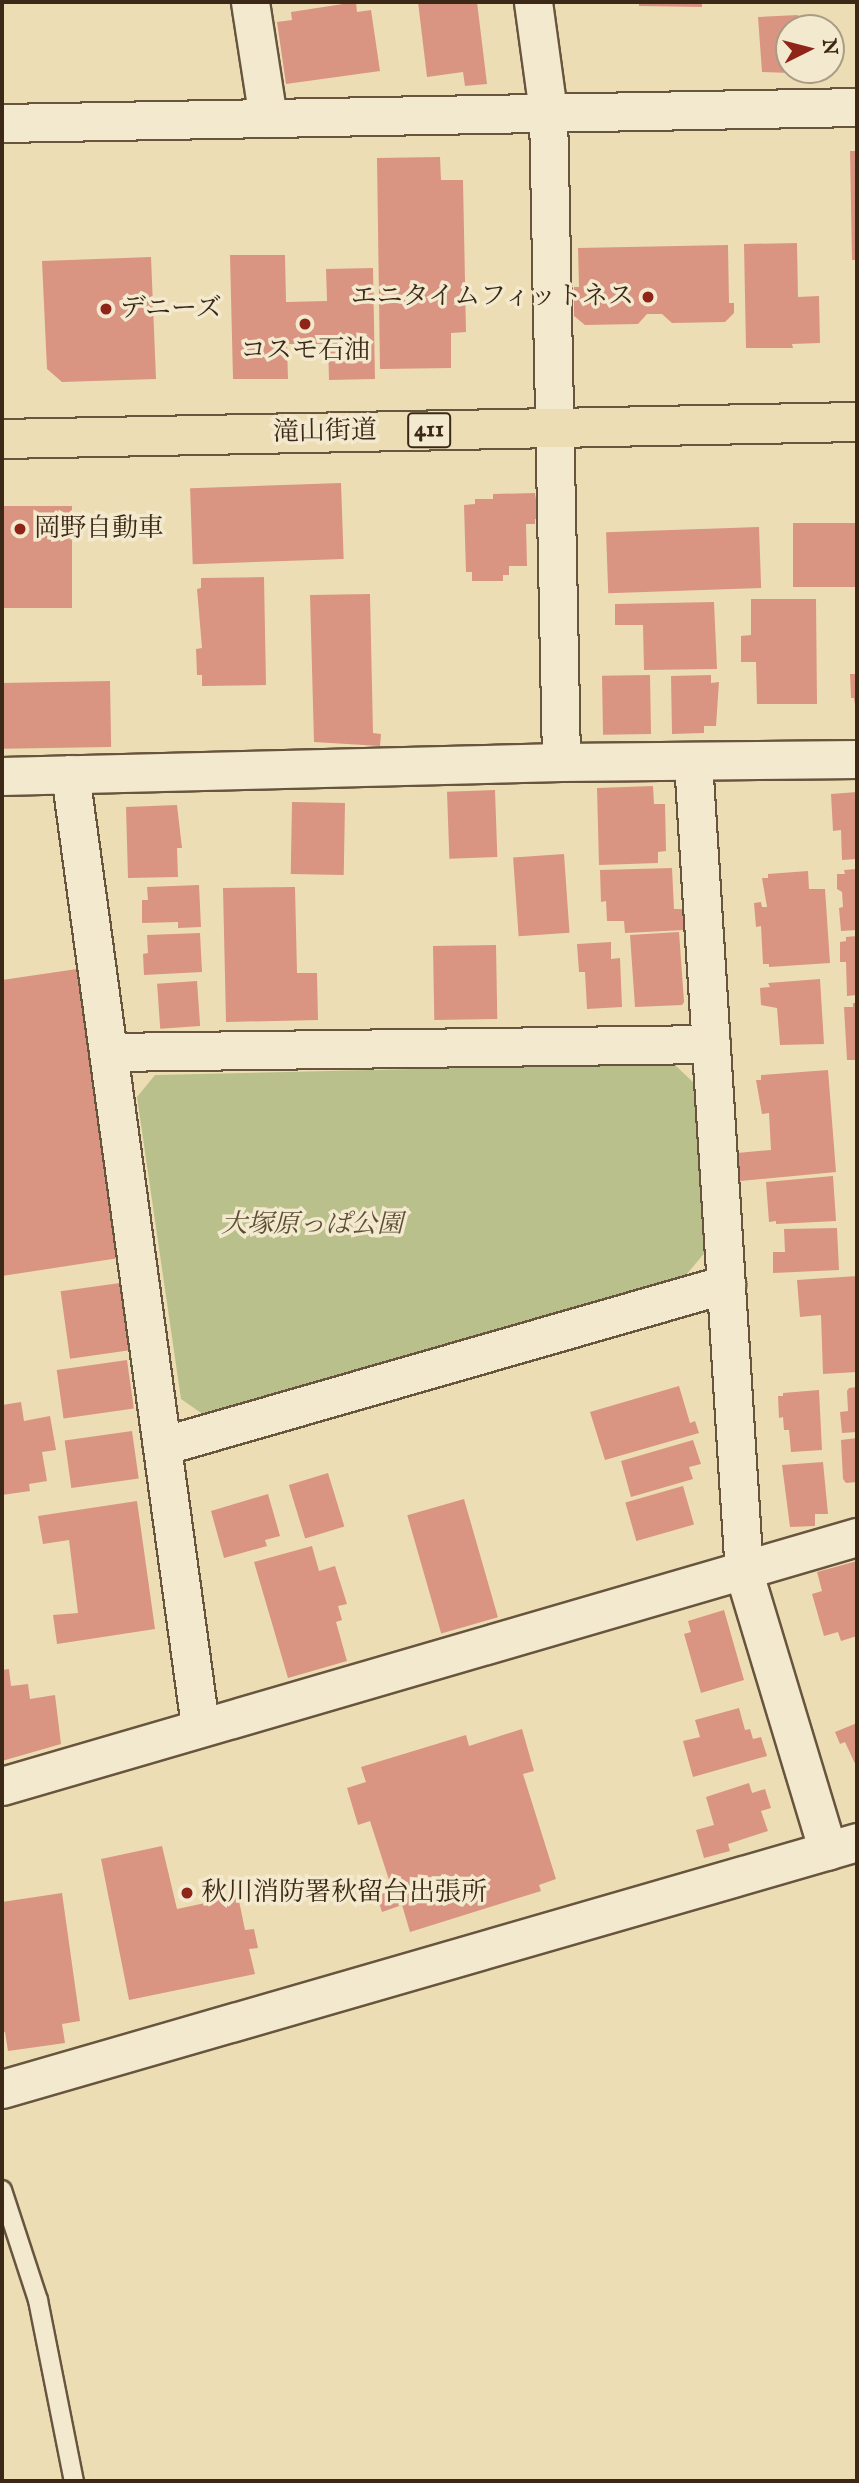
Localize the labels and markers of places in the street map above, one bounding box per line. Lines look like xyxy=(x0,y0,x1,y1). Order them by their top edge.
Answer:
place label: エニタイムフィットネス xyxy=(348,281,634,313)
marker: エニタイムフィットネス xyxy=(640,289,656,305)
place label: デニーズ xyxy=(120,293,224,325)
marker: デニーズ xyxy=(98,301,114,317)
marker: コスモ石油 xyxy=(297,316,313,332)
place label: コスモ石油 xyxy=(240,335,370,367)
place label: 岡野自動車 xyxy=(34,513,164,545)
marker: 岡野自動車 xyxy=(12,521,28,537)
place label: 秋川消防署秋留台出張所 xyxy=(201,1877,487,1909)
marker: 秋川消防署秋留台出張所 xyxy=(179,1885,195,1901)

